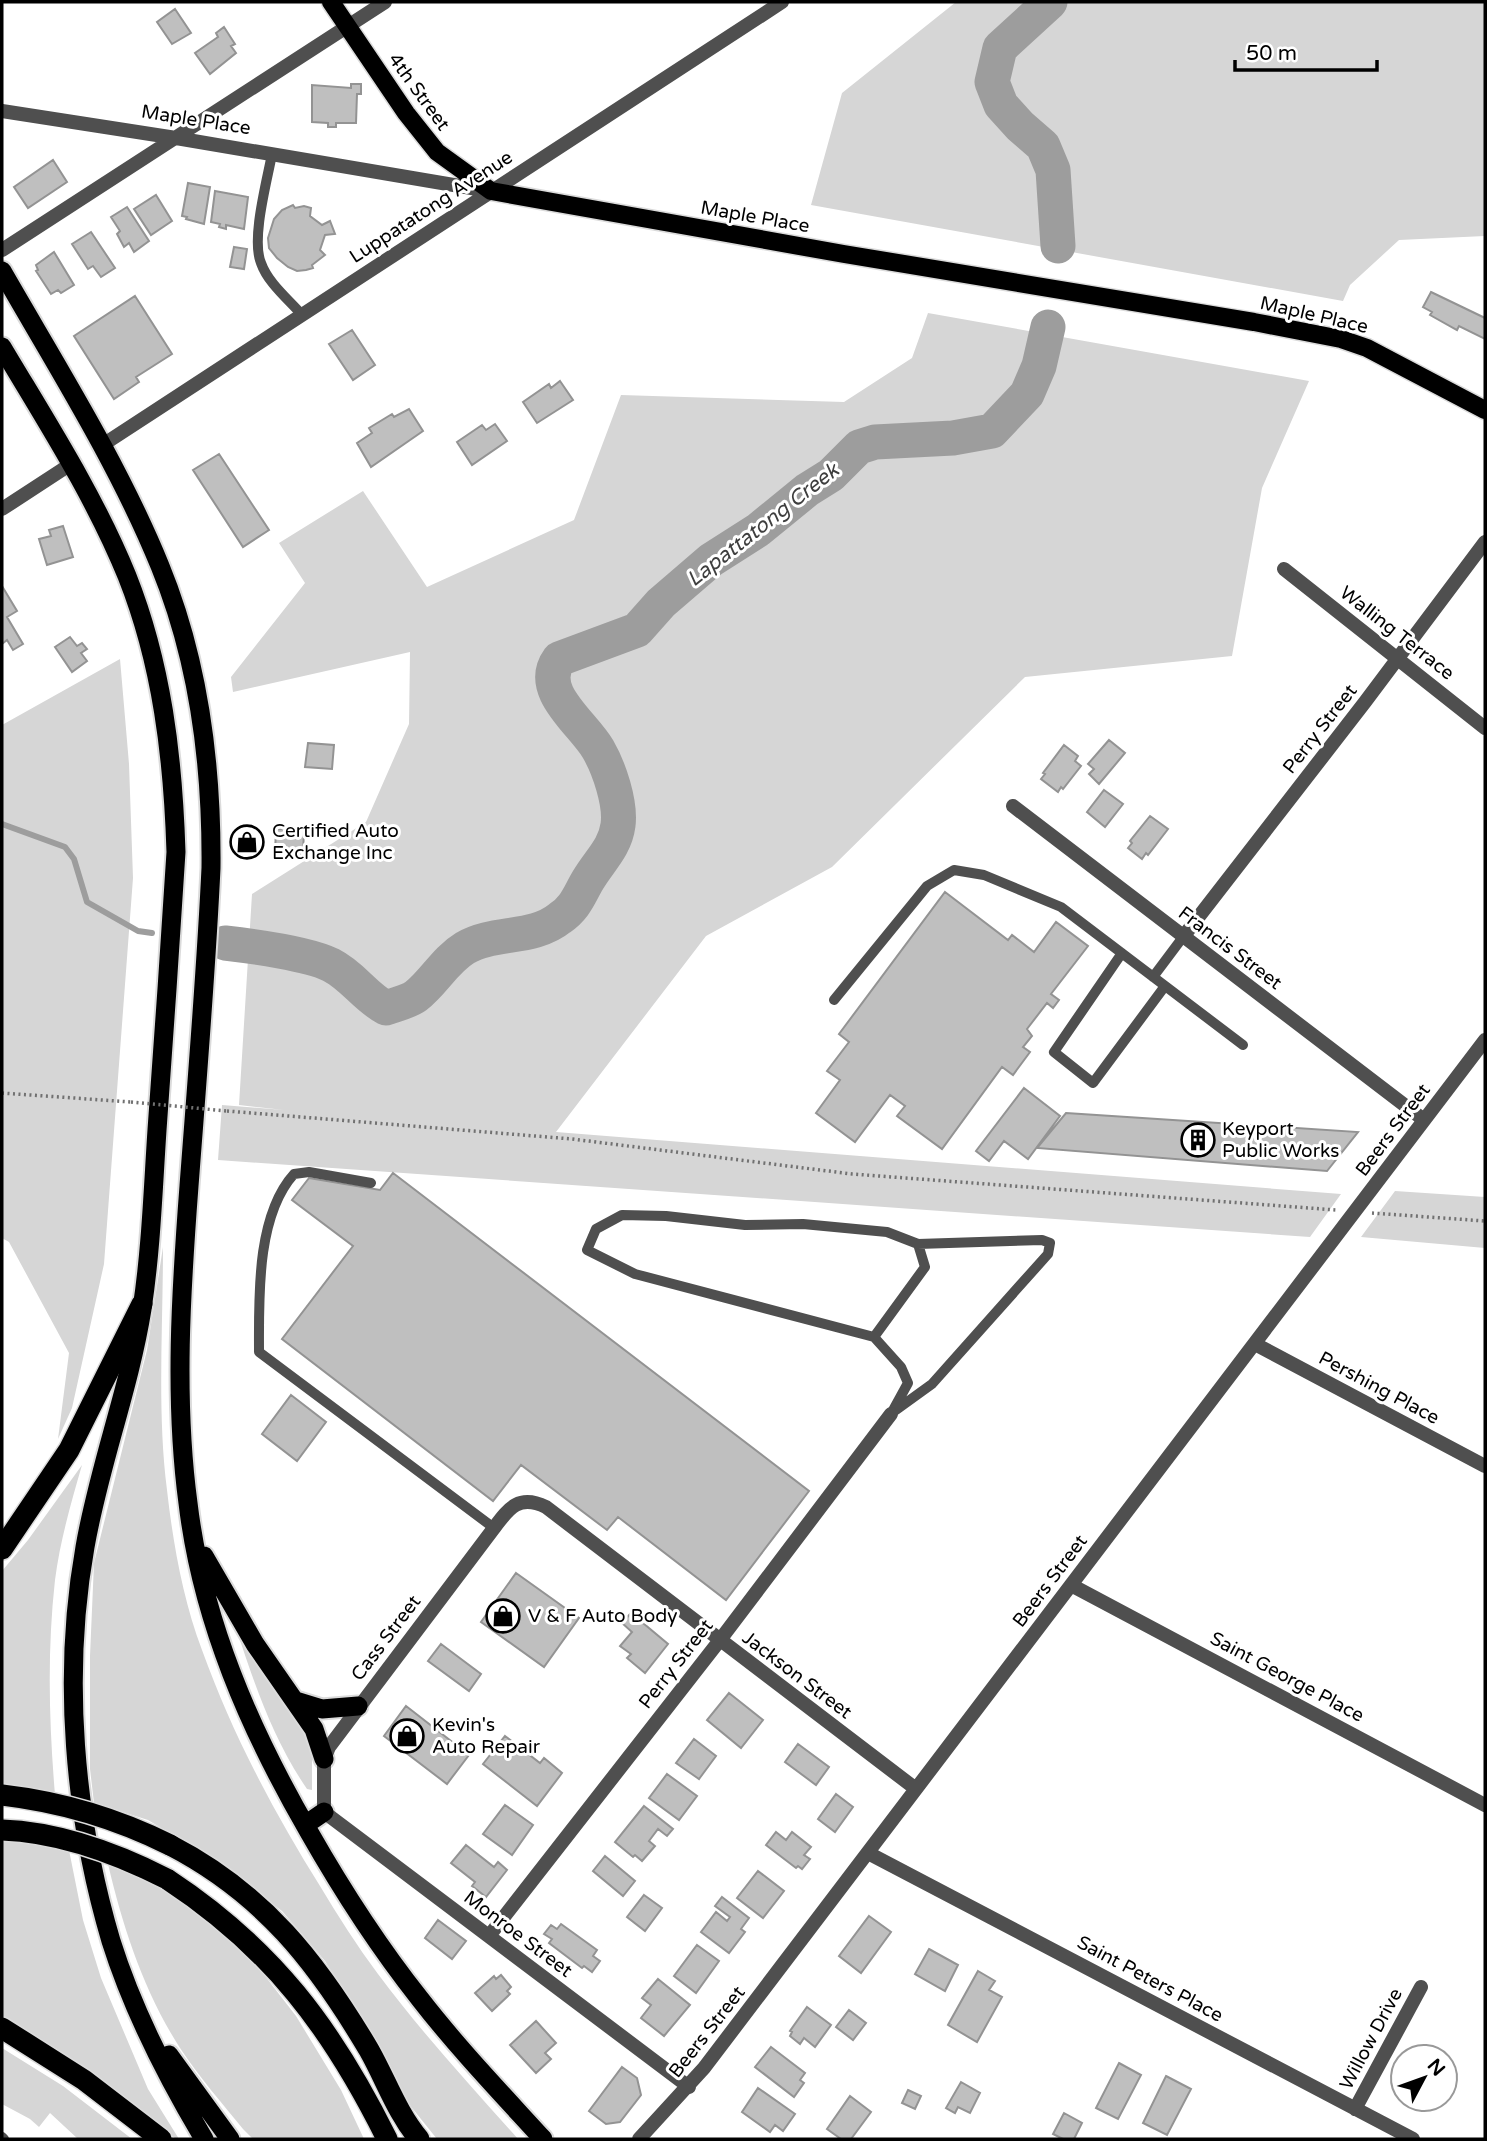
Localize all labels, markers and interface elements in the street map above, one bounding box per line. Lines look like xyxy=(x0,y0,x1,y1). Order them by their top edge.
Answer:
scale bar xyxy=(1235,28,1377,72)
text: 50 m xyxy=(1246,41,1297,66)
street label: 4th Street xyxy=(384,49,454,135)
street label: Maple Place xyxy=(140,101,252,139)
street label: Luppatatong Avenue xyxy=(345,146,517,268)
street label: Maple Place xyxy=(699,197,811,237)
street label: Maple Place xyxy=(1258,292,1370,338)
water label: Lapattatong Creek xyxy=(682,457,845,592)
street label: Walling Terrace xyxy=(1335,582,1459,684)
street label: Perry Street xyxy=(1278,680,1362,778)
place label: Certified Auto Exchange Inc xyxy=(272,820,399,864)
shop icon: Certified Auto Exchange Inc xyxy=(228,823,266,861)
street label: Francis Street xyxy=(1174,902,1286,994)
street label: Beers Street xyxy=(1351,1079,1435,1181)
place label: Keyport Public Works xyxy=(1222,1118,1339,1162)
building icon: Keyport Public Works xyxy=(1179,1121,1217,1159)
street label: Pershing Place xyxy=(1315,1347,1443,1429)
street label: Beers Street xyxy=(1008,1530,1092,1632)
street label: Cass Street xyxy=(347,1591,425,1685)
shop icon: V & F Auto Body xyxy=(484,1597,522,1635)
place label: V & F Auto Body xyxy=(528,1605,677,1627)
street label: Perry Street xyxy=(634,1615,718,1713)
street label: Jackson Street xyxy=(738,1627,856,1723)
street label: Saint George Place xyxy=(1206,1627,1368,1727)
place label: Kevin's Auto Repair xyxy=(432,1714,541,1758)
shop icon: Kevin's Auto Repair xyxy=(388,1717,426,1755)
street label: Monroe Street xyxy=(460,1886,576,1982)
street label: Saint Peters Place xyxy=(1073,1931,1227,2027)
street label: Beers Street xyxy=(664,1982,750,2082)
street label: Willow Drive xyxy=(1335,1985,1407,2093)
north arrow xyxy=(1389,2043,1459,2113)
text: N xyxy=(1423,2055,1449,2080)

